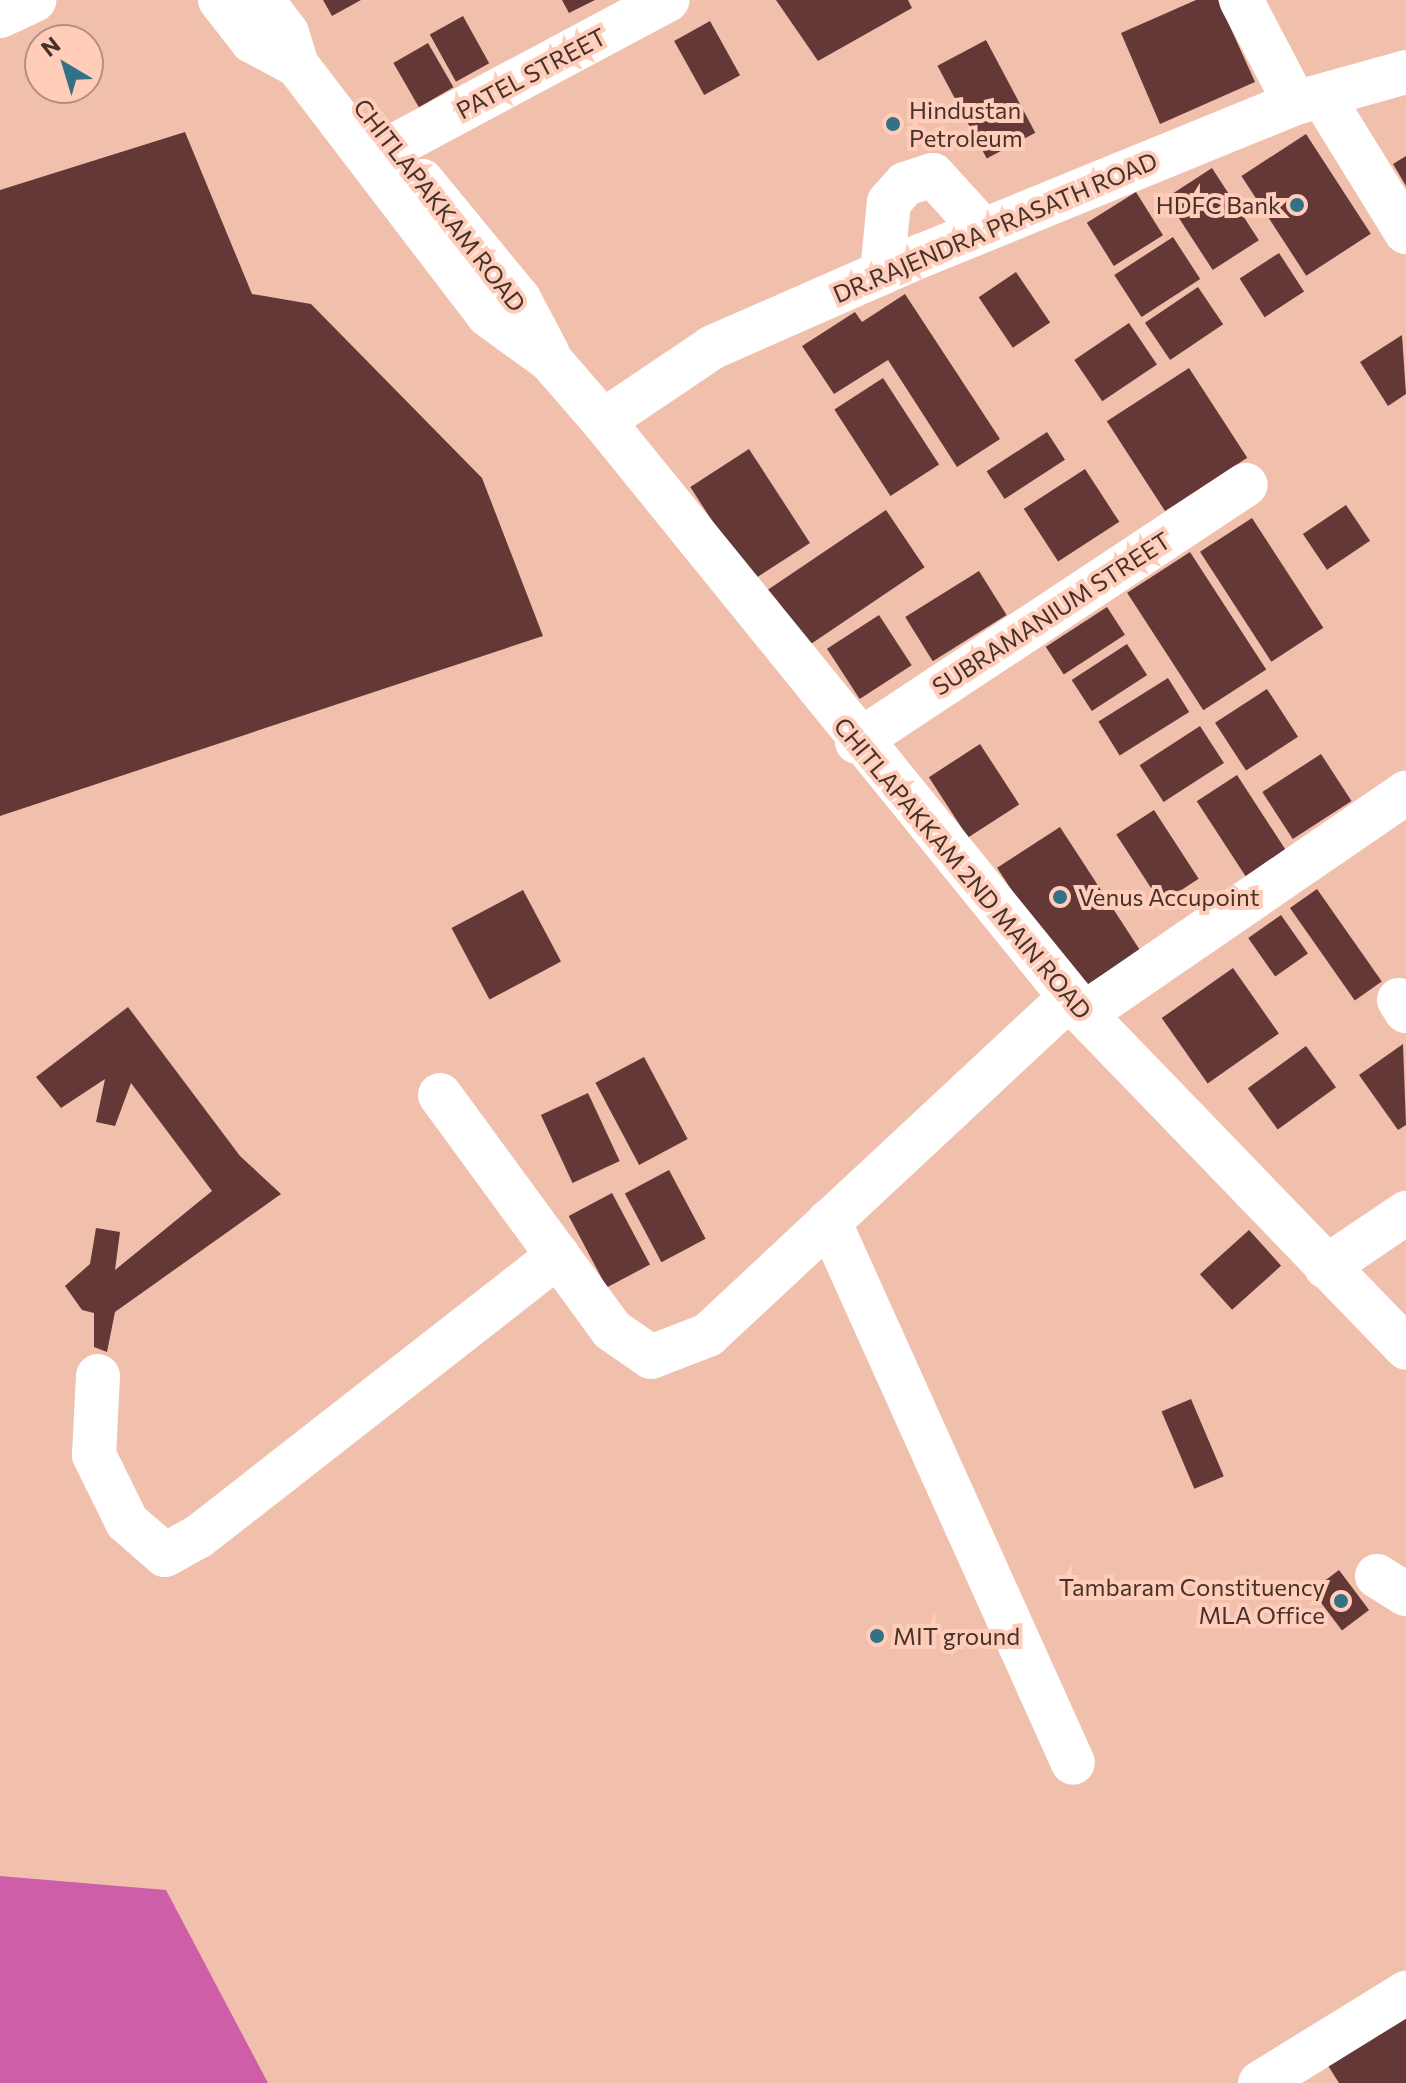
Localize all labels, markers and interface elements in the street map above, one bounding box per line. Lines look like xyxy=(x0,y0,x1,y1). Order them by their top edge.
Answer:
street label: PATEL STREET xyxy=(451,21,611,125)
north arrow xyxy=(24,24,104,104)
text: N xyxy=(35,31,65,62)
street label: CHITLAPAKKAM ROAD xyxy=(348,93,532,317)
place label: Hindustan Petroleum xyxy=(909,96,1023,152)
marker: Hindustan Petroleum xyxy=(884,115,902,133)
street label: DR.RAJENDRA PRASATH ROAD xyxy=(829,145,1161,309)
place label: HDFC Bank xyxy=(1156,191,1281,219)
marker: HDFC Bank xyxy=(1288,196,1306,214)
street label: SUBRAMANIUM STREET xyxy=(927,525,1175,701)
street label: CHITLAPAKKAM 2ND MAIN ROAD xyxy=(828,711,1098,1025)
place label: Venus Accupoint xyxy=(1078,883,1260,911)
marker: Venus Accupoint xyxy=(1049,886,1071,908)
place label: Tambaram Constituency MLA Office xyxy=(1059,1573,1325,1629)
marker: Tambaram Constituency MLA Office xyxy=(1332,1592,1350,1610)
place label: MIT ground xyxy=(893,1622,1020,1650)
marker: MIT ground xyxy=(868,1627,886,1645)

